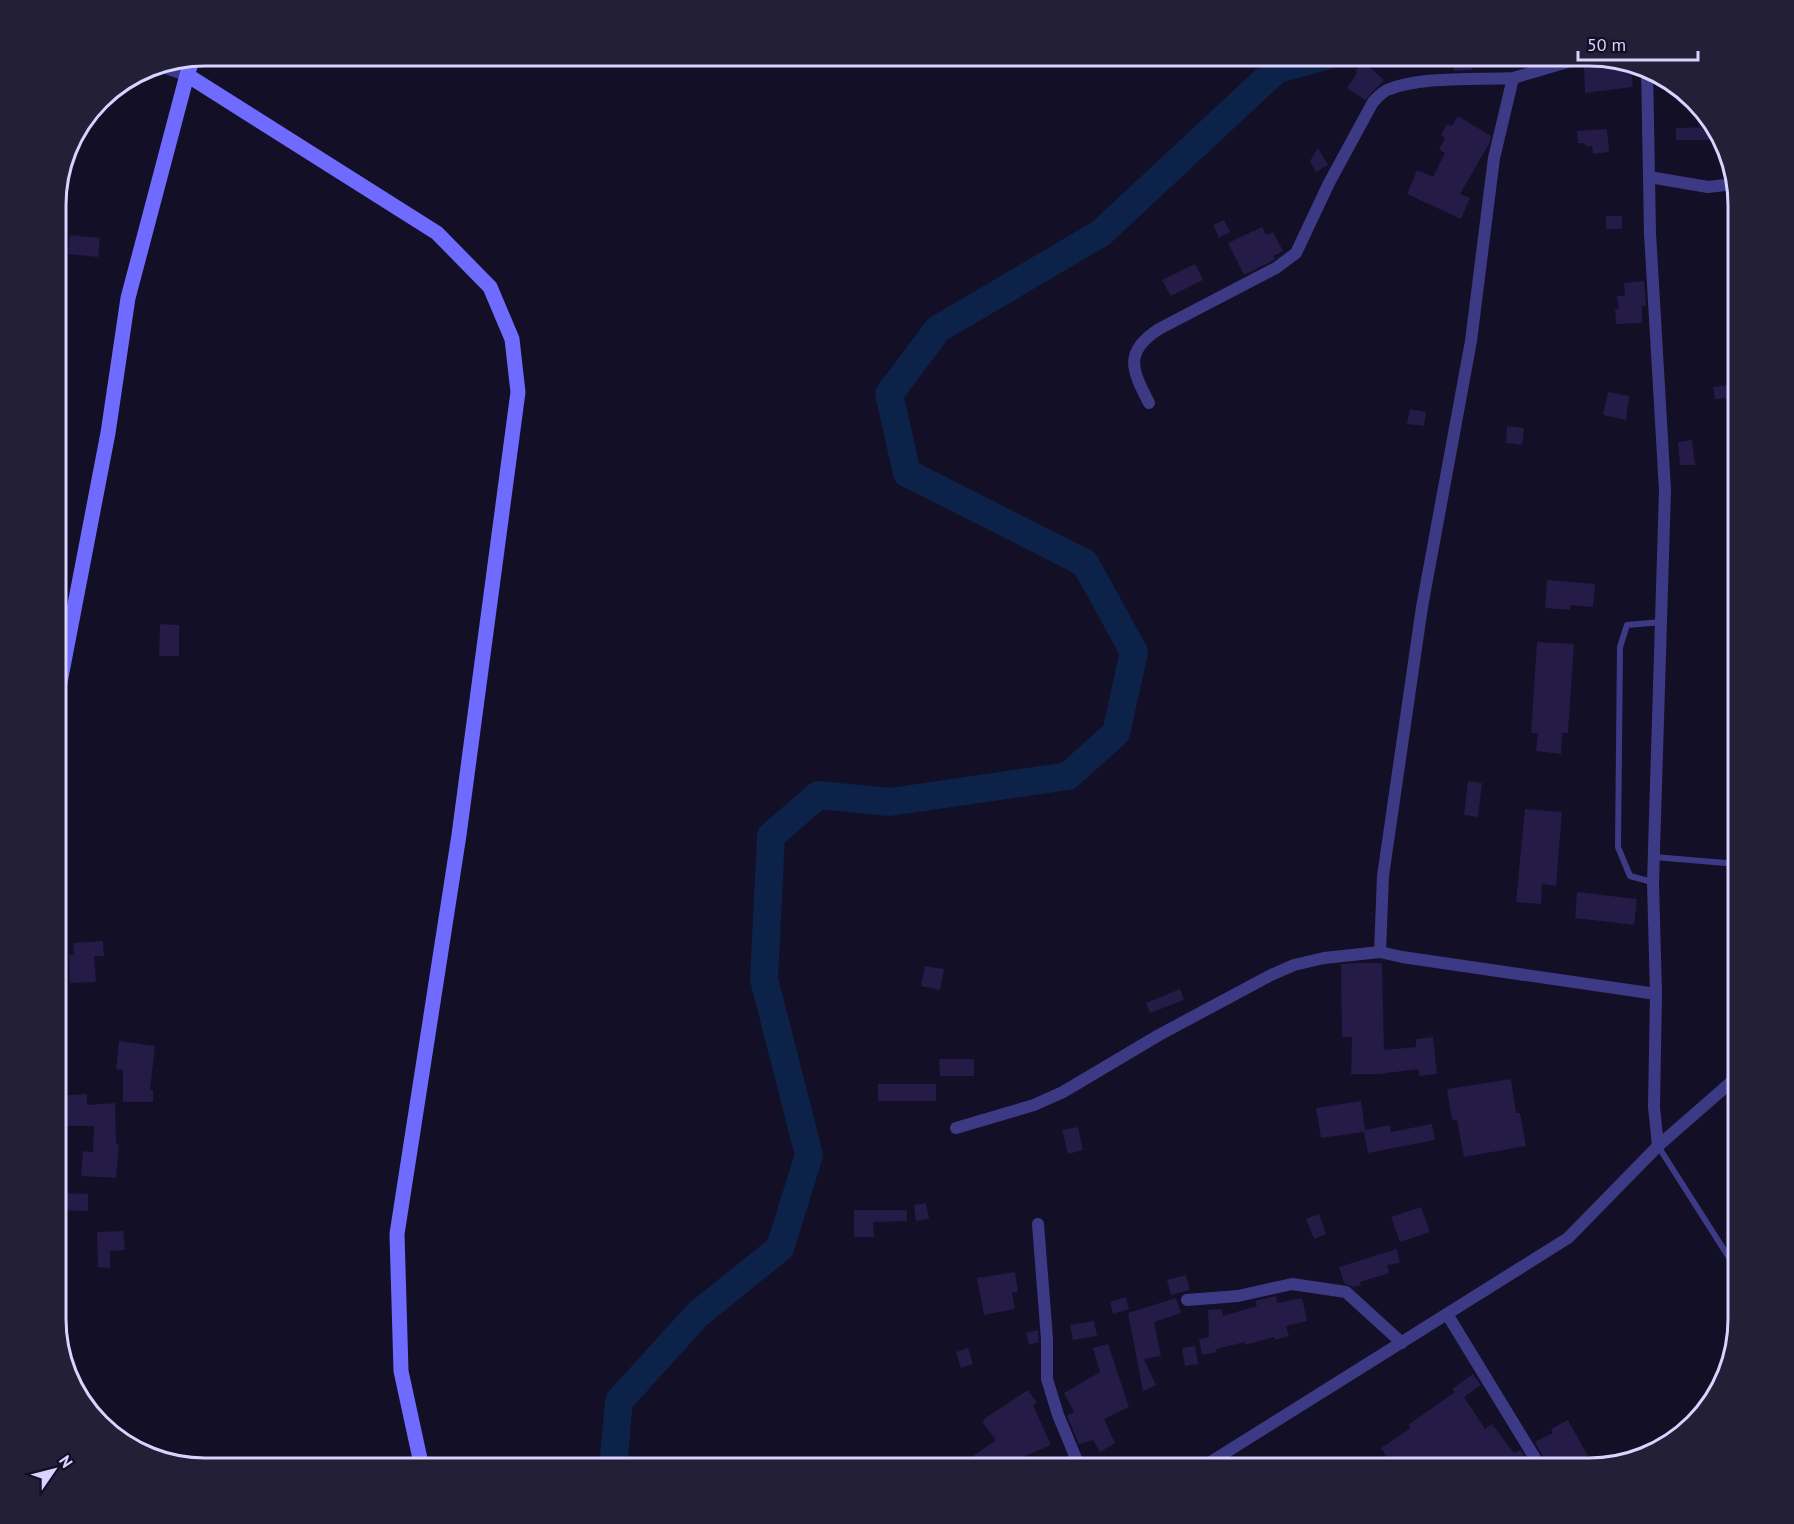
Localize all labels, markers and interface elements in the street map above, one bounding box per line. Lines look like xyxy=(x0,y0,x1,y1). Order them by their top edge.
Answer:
scale bar xyxy=(1578,24,1698,62)
text: 50 m xyxy=(1587,33,1626,56)
north arrow xyxy=(24,1440,84,1500)
text: N xyxy=(55,1451,77,1471)

